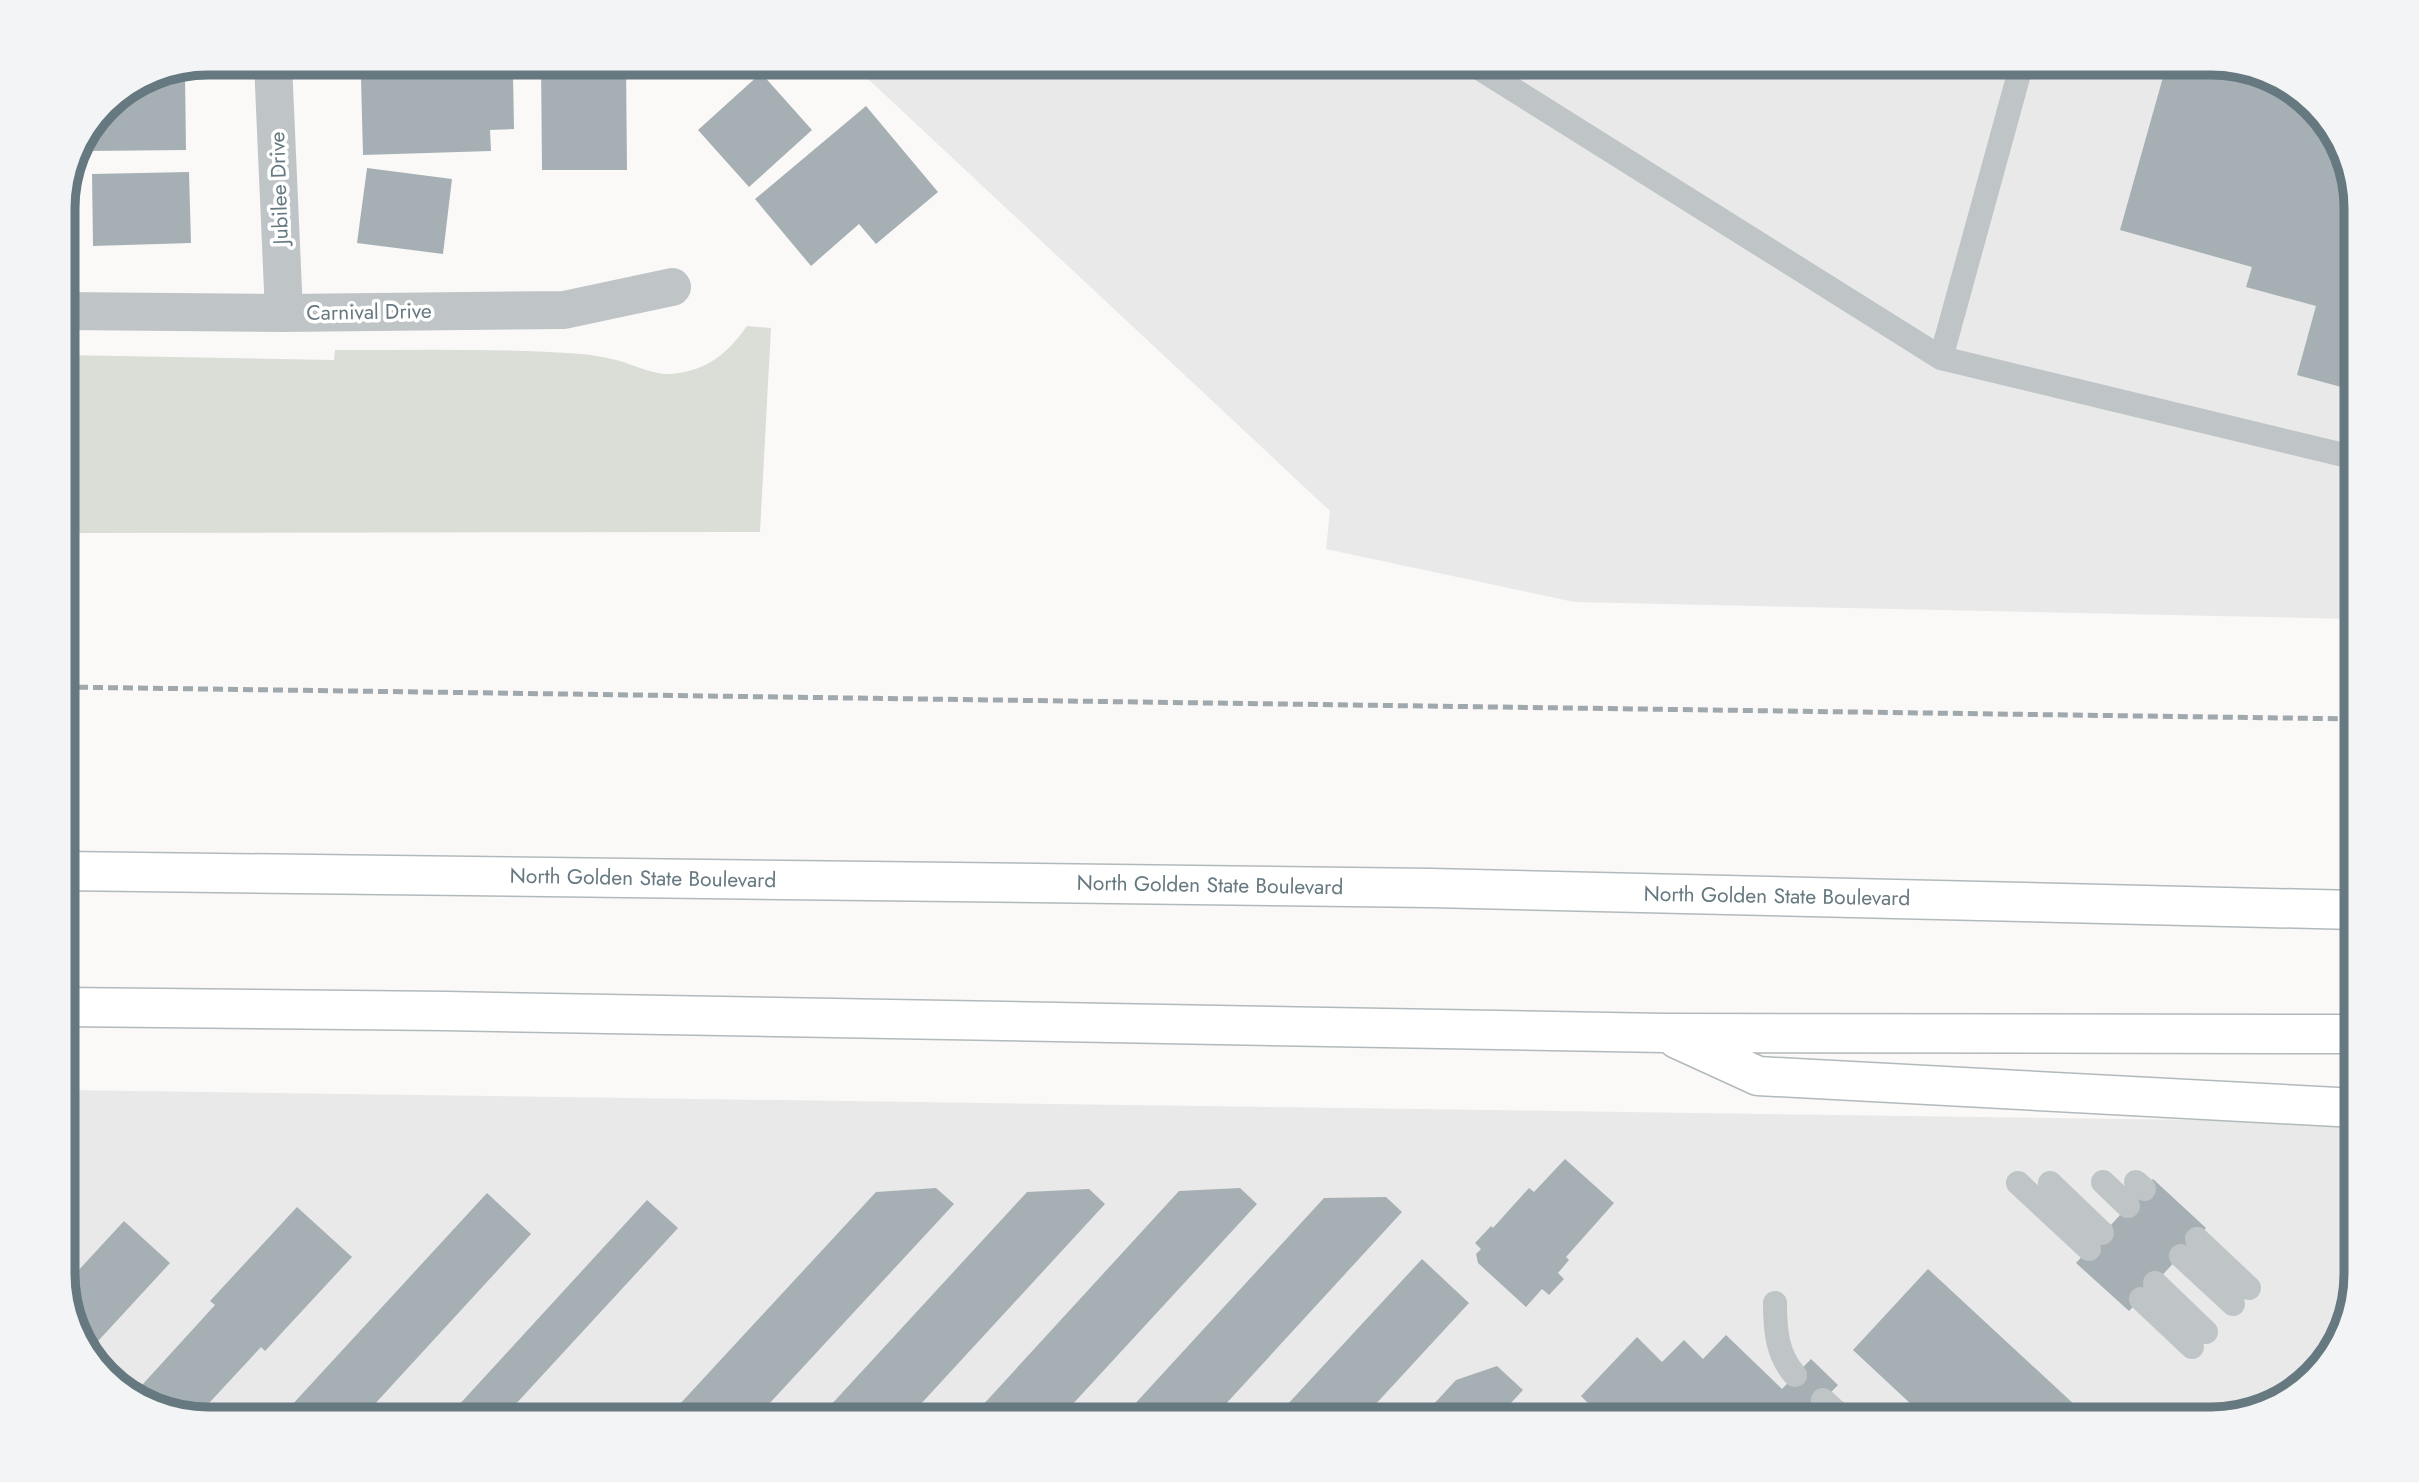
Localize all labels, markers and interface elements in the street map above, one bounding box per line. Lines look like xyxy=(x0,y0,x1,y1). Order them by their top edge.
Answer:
street label: Jubilee Drive xyxy=(262,131,296,248)
street label: Carnival Drive xyxy=(306,296,432,328)
street label: North Golden State Boulevard xyxy=(509,861,777,895)
street label: North Golden State Boulevard xyxy=(1076,868,1344,902)
street label: North Golden State Boulevard xyxy=(1643,879,1911,913)

